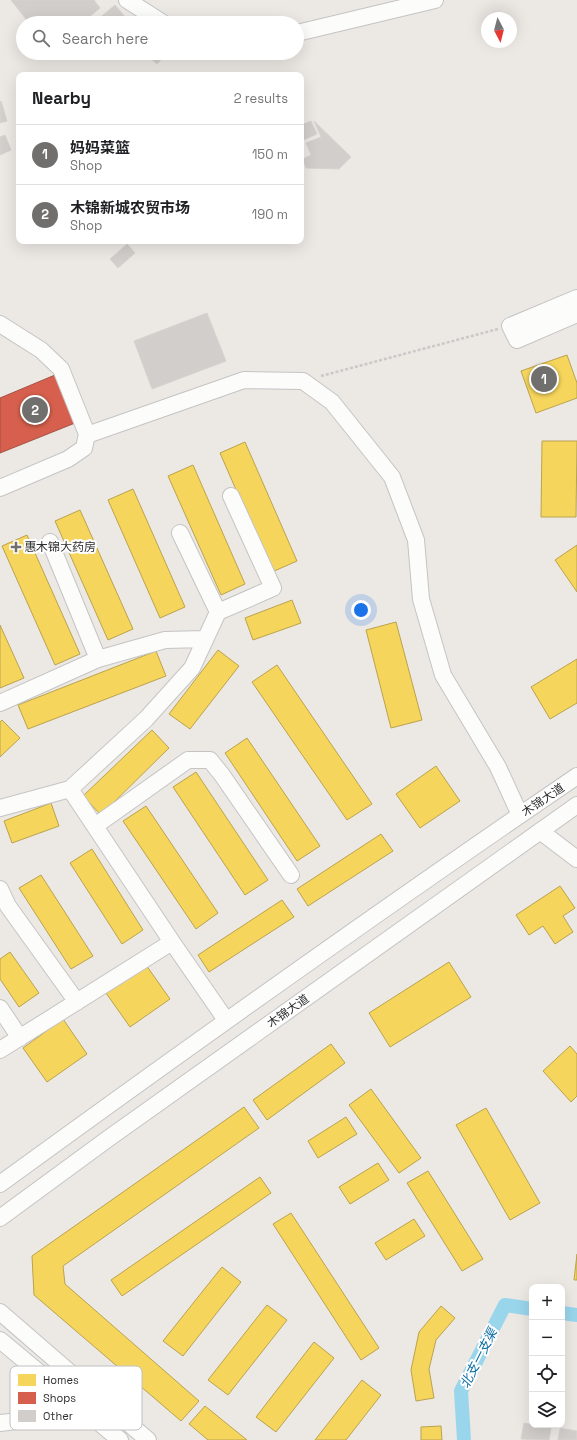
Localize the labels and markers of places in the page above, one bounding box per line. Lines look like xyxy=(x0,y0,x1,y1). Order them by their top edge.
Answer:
pin: 1 xyxy=(531,364,557,394)
pin: 2 xyxy=(22,395,48,425)
place label: 惠木锦大药房 xyxy=(24,539,96,555)
marker: 惠木锦大药房 xyxy=(11,542,21,552)

